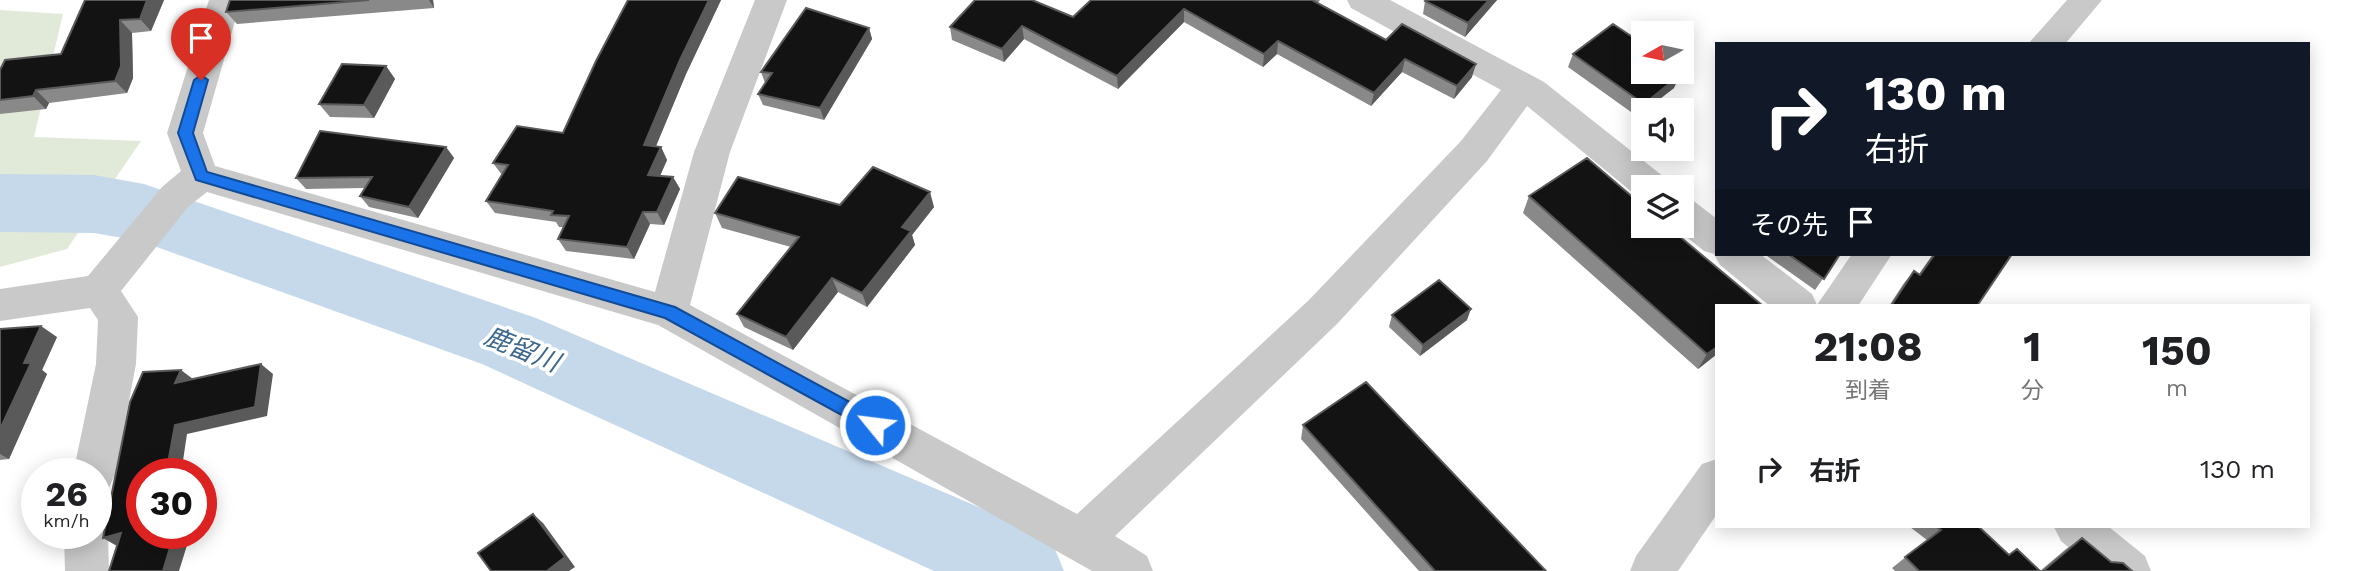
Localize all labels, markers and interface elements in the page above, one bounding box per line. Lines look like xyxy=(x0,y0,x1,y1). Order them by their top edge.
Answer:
pin xyxy=(171,8,231,80)
icon: arrive xyxy=(182,19,220,57)
north arrow xyxy=(1631,21,1694,84)
map controls xyxy=(1631,21,1694,238)
text: 130 m xyxy=(1865,64,2007,122)
icon: right xyxy=(1750,70,1841,161)
button: sound xyxy=(1631,98,1694,161)
text: 右折 xyxy=(1865,130,1929,168)
button: layers xyxy=(1631,175,1694,238)
icon: arrive xyxy=(1842,203,1880,241)
text: その先 xyxy=(1750,210,1828,240)
water label: 鹿留川 xyxy=(480,320,567,379)
text: 21:08 xyxy=(1813,322,1922,371)
text: 1 xyxy=(2023,322,2041,371)
text: 150 xyxy=(2142,326,2212,375)
text: m xyxy=(2166,375,2188,402)
text: 到着 xyxy=(1845,377,1891,404)
text: 分 xyxy=(2021,377,2044,404)
position arrow xyxy=(838,388,912,462)
icon: right xyxy=(1750,450,1788,488)
text: 130 m xyxy=(2200,454,2275,484)
text: 右折 xyxy=(1809,456,1861,486)
speed limit sign: 30 xyxy=(126,458,217,549)
text: 26 xyxy=(45,473,88,515)
text: km/h xyxy=(43,510,90,531)

